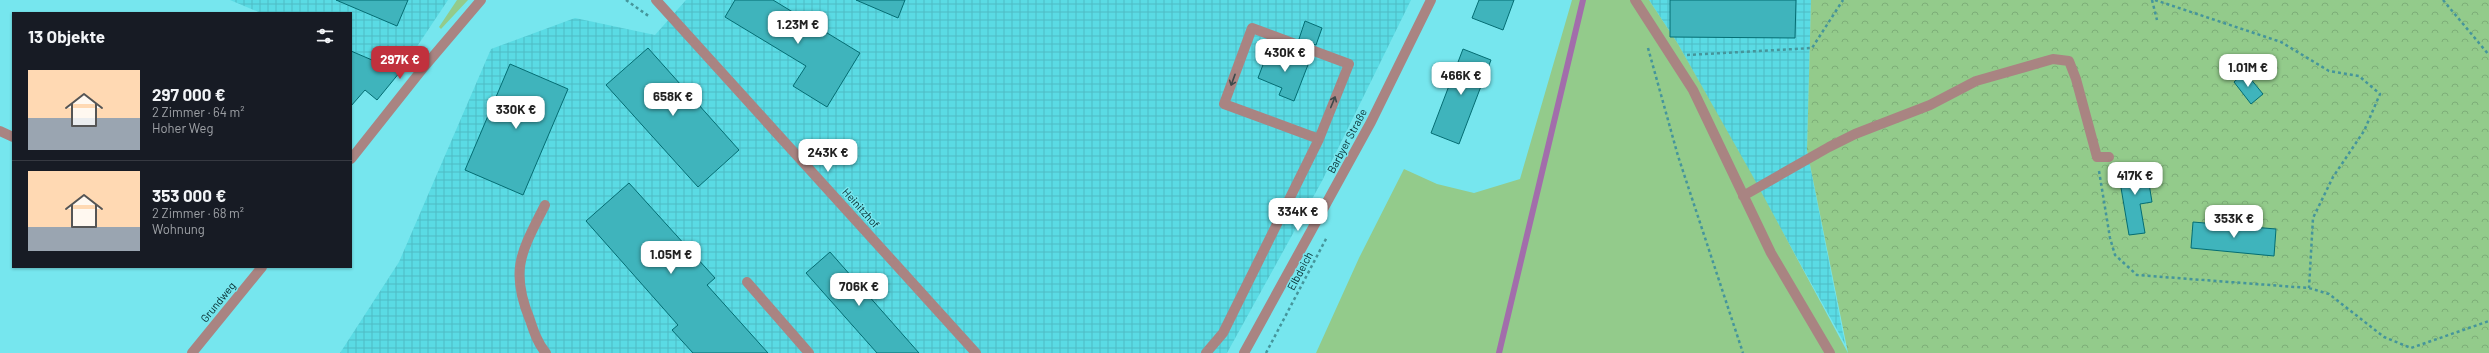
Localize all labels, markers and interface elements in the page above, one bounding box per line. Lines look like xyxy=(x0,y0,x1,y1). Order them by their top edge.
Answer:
pin: 1.23M € xyxy=(761,11,835,45)
text: 1.23M € xyxy=(777,16,819,32)
icon: filters xyxy=(314,25,336,47)
text: 13 Objekte xyxy=(28,26,105,46)
pin: 430K € xyxy=(1252,39,1318,73)
text: 430K € xyxy=(1264,44,1306,60)
pin: 297K € xyxy=(367,46,433,80)
text: 297K € xyxy=(380,51,420,67)
pin: 1.01M € xyxy=(2211,54,2285,88)
text: 1.01M € xyxy=(2228,59,2268,75)
pin: 466K € xyxy=(1428,62,1494,96)
text: 466K € xyxy=(1441,67,1481,83)
one-way arrow xyxy=(1229,73,1237,85)
pin: 658K € xyxy=(640,83,706,117)
text: 297 000 € xyxy=(152,84,226,104)
icon: home xyxy=(60,86,108,134)
text: 658K € xyxy=(653,88,693,104)
pin: 330K € xyxy=(483,96,549,130)
one-way arrow xyxy=(1330,97,1338,109)
text: 330K € xyxy=(496,101,536,117)
text: 2 Zimmer · 64 m² xyxy=(152,104,244,120)
street label: Barbyer Straße xyxy=(1324,106,1369,175)
text: Hoher Weg xyxy=(152,120,213,136)
pin: 243K € xyxy=(795,139,861,173)
text: 243K € xyxy=(807,144,849,160)
pin: 417K € xyxy=(2102,162,2168,196)
text: 417K € xyxy=(2117,167,2153,183)
text: 353 000 € xyxy=(152,185,226,205)
street label: Heinitzhof xyxy=(840,185,883,230)
icon: home xyxy=(60,187,108,235)
pin: 334K € xyxy=(1265,198,1331,232)
text: 334K € xyxy=(1278,203,1318,219)
text: 2 Zimmer · 68 m² xyxy=(152,205,244,221)
pin: 353K € xyxy=(2201,205,2267,239)
text: 353K € xyxy=(2214,210,2254,226)
text: Wohnung xyxy=(152,221,205,237)
pin: 1.05M € xyxy=(634,241,708,275)
text: 1.05M € xyxy=(650,246,692,262)
street label: Elbdeich xyxy=(1284,249,1315,292)
pin: 706K € xyxy=(826,273,892,307)
text: 706K € xyxy=(839,278,879,294)
street label: Grundweg xyxy=(197,279,238,324)

